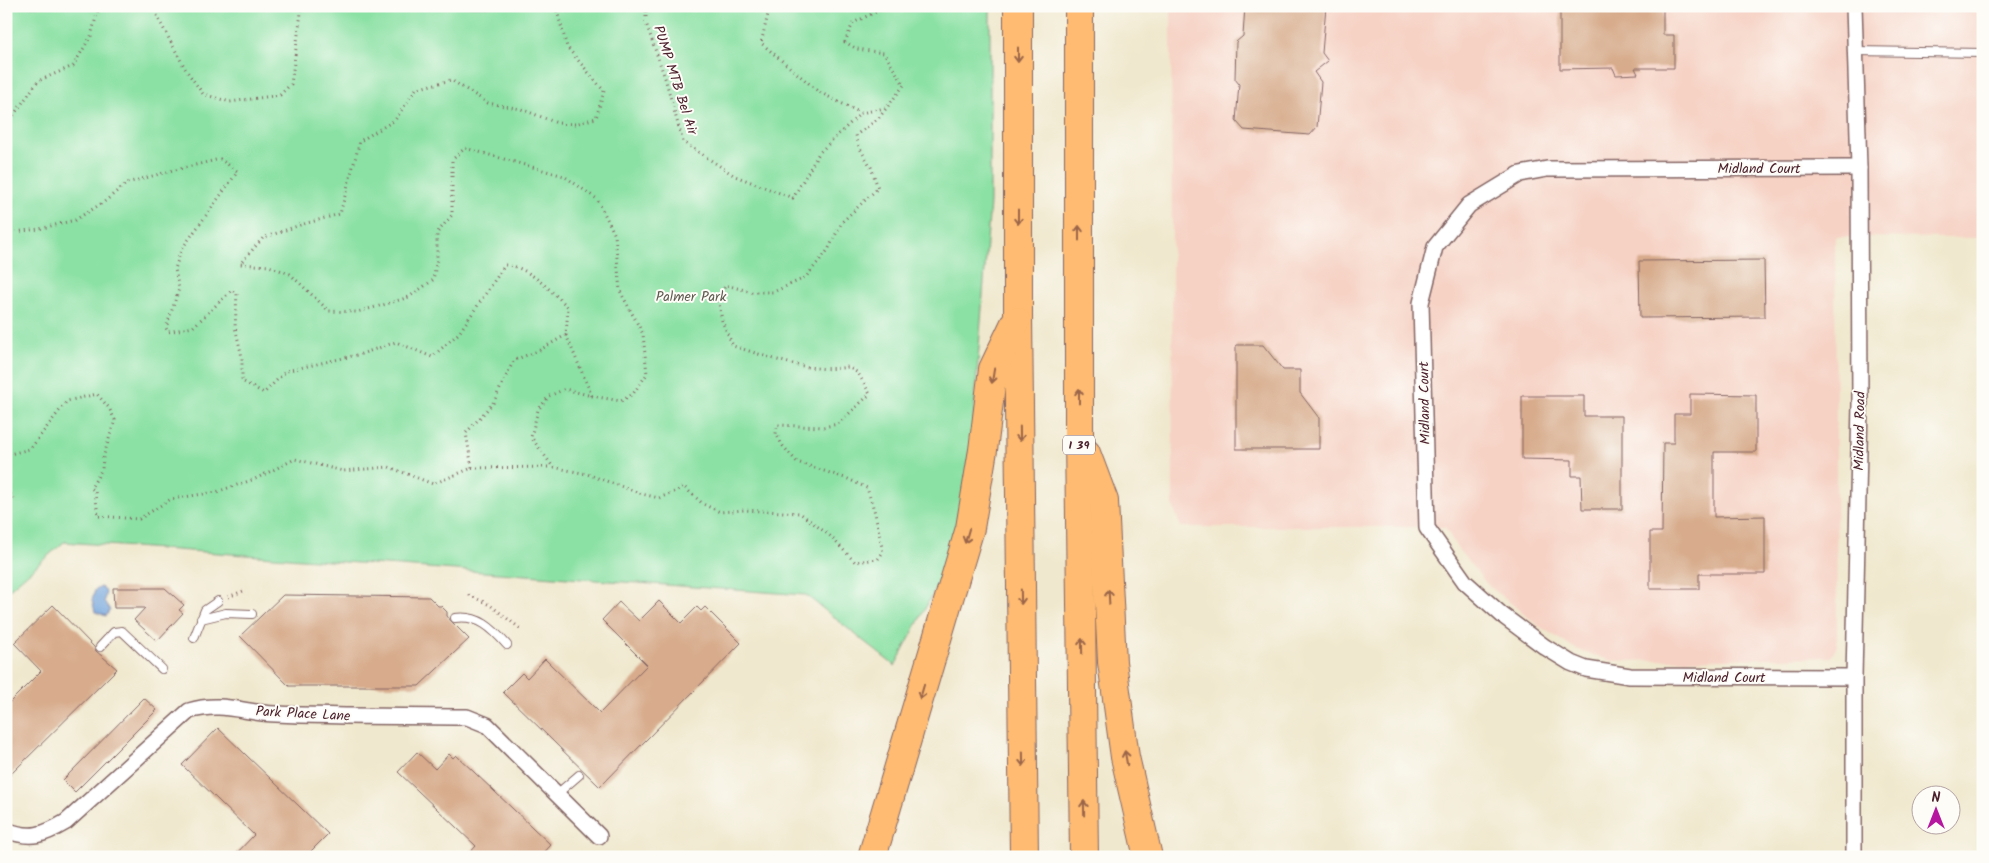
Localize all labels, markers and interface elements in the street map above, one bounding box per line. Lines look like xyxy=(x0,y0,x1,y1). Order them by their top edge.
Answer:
street label: PUMP MTB Bel Air xyxy=(647,23,704,139)
one-way arrow xyxy=(1013,46,1023,63)
street label: Midland Court xyxy=(1718,158,1801,180)
one-way arrow xyxy=(1013,209,1023,225)
one-way arrow xyxy=(1074,225,1084,242)
park label: Palmer Park xyxy=(656,286,727,308)
street label: Midland Court xyxy=(1413,361,1437,445)
one-way arrow xyxy=(987,368,997,384)
one-way arrow xyxy=(1074,388,1084,404)
street label: Midland Road xyxy=(1848,390,1872,471)
one-way arrow xyxy=(1015,426,1025,442)
road number: I 39 xyxy=(1063,436,1095,454)
one-way arrow xyxy=(962,528,972,544)
one-way arrow xyxy=(1016,588,1026,604)
one-way arrow xyxy=(1104,589,1114,605)
one-way arrow xyxy=(1077,638,1087,654)
street label: Midland Court xyxy=(1683,667,1766,689)
one-way arrow xyxy=(916,684,926,700)
street label: Park Place Lane xyxy=(255,701,352,727)
one-way arrow xyxy=(1018,750,1028,767)
one-way arrow xyxy=(1120,750,1130,766)
north arrow xyxy=(1912,786,1962,836)
text: N xyxy=(1932,787,1941,809)
one-way arrow xyxy=(1079,800,1089,816)

